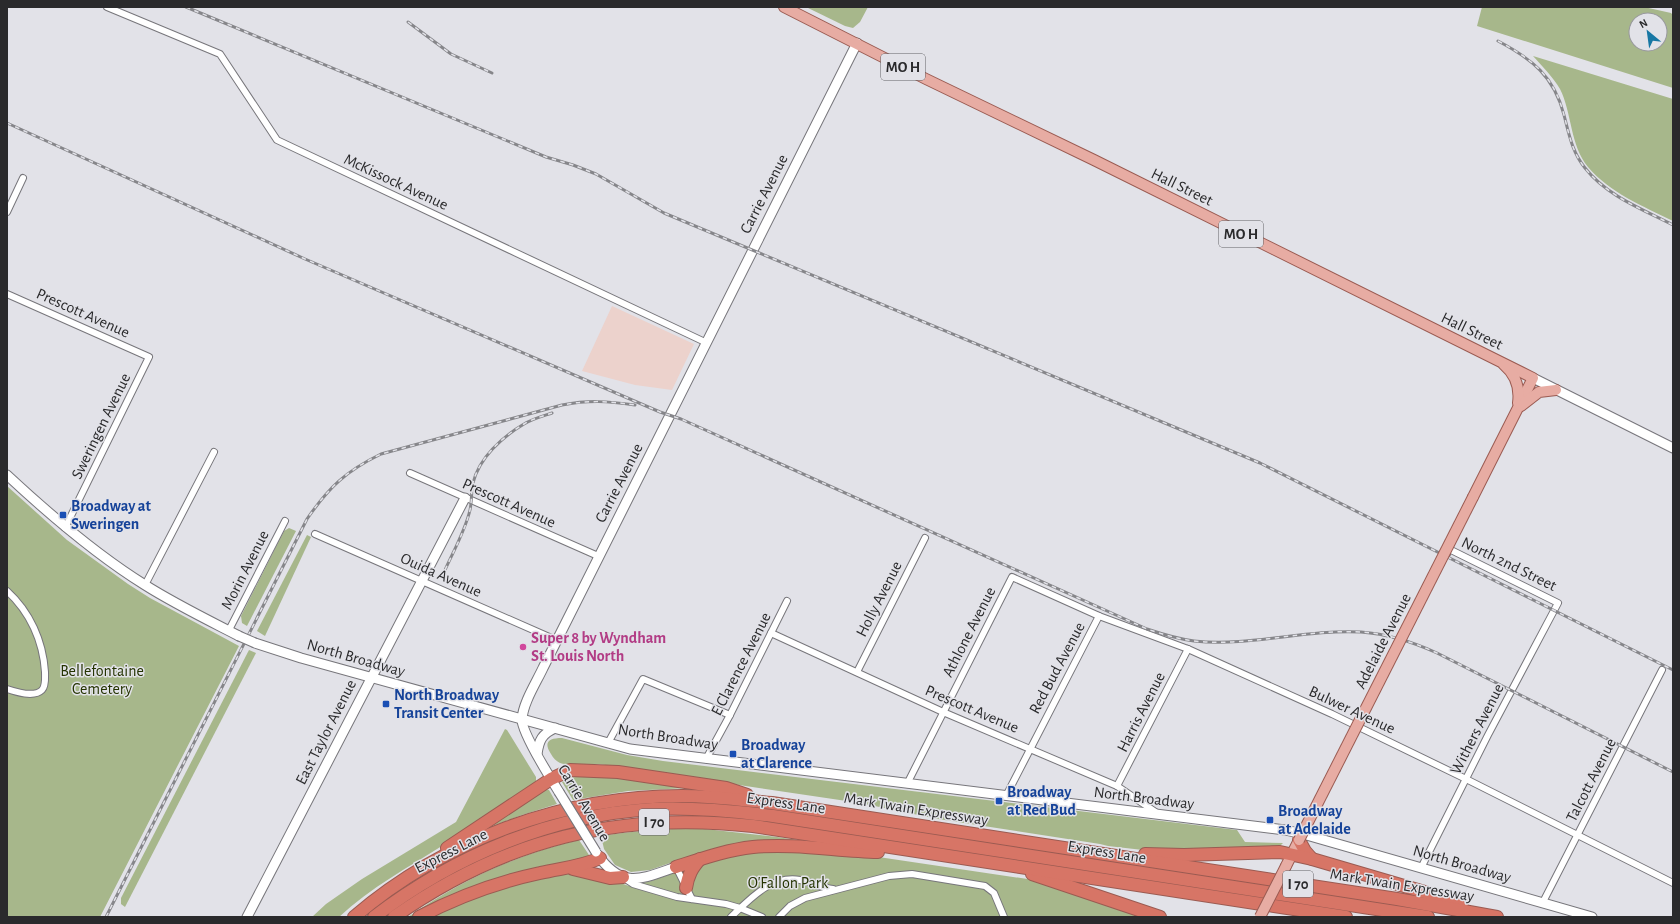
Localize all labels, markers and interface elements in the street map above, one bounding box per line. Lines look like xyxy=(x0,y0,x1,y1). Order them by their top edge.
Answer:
north arrow xyxy=(1628,12,1668,52)
text: N xyxy=(1637,17,1649,30)
road number: MO H xyxy=(881,54,925,80)
street label: McKissock Avenue xyxy=(341,151,451,213)
street label: Carrie Avenue xyxy=(737,152,791,236)
street label: Hall Street xyxy=(1149,165,1215,209)
road number: MO H xyxy=(1219,221,1263,247)
street label: Prescott Avenue xyxy=(34,285,132,341)
street label: Hall Street xyxy=(1439,309,1505,353)
street label: Sweringen Avenue xyxy=(69,371,133,481)
street label: Carrie Avenue xyxy=(592,441,646,525)
street label: Prescott Avenue xyxy=(460,475,558,531)
place label: Broadway at Sweringen xyxy=(71,498,152,532)
marker: Broadway at Sweringen xyxy=(58,510,68,520)
street label: Morin Avenue xyxy=(218,528,272,612)
street label: North 2nd Street xyxy=(1459,534,1559,594)
street label: Ouida Avenue xyxy=(398,550,484,600)
street label: Holly Avenue xyxy=(853,559,906,640)
street label: Athlone Avenue xyxy=(939,584,999,680)
street label: Adelaide Avenue xyxy=(1352,591,1414,691)
street label: E Clarence Avenue xyxy=(708,610,774,718)
street label: Red Bud Avenue xyxy=(1026,620,1088,716)
place label: Super 8 by Wyndham St. Louis North xyxy=(531,630,666,664)
street label: North Broadway xyxy=(305,636,407,681)
marker: Super 8 by Wyndham St. Louis North xyxy=(518,642,528,652)
park label: Bellefontaine Cemetery xyxy=(60,663,144,698)
street label: Harris Avenue xyxy=(1114,669,1168,755)
street label: East Taylor Avenue xyxy=(293,677,360,787)
street label: Withers Avenue xyxy=(1447,681,1507,777)
street label: Prescott Avenue xyxy=(923,682,1021,736)
street label: Bulwer Avenue xyxy=(1306,683,1398,737)
place label: North Broadway Transit Center xyxy=(394,687,500,721)
marker: North Broadway Transit Center xyxy=(381,699,391,709)
street label: North Broadway xyxy=(617,721,719,754)
street label: Talcott Avenue xyxy=(1563,736,1619,824)
place label: Broadway at Clarence xyxy=(741,737,812,771)
marker: Broadway at Clarence xyxy=(728,749,738,759)
street label: Carrie Avenue xyxy=(555,762,613,844)
place label: Broadway at Red Bud xyxy=(1007,784,1076,818)
street label: North Broadway xyxy=(1093,784,1195,813)
street label: Express Lane xyxy=(746,790,826,816)
street label: Mark Twain Expressway xyxy=(843,790,989,829)
marker: Broadway at Red Bud xyxy=(994,796,1004,806)
place label: Broadway at Adelaide xyxy=(1278,803,1351,837)
road number: I 70 xyxy=(639,809,669,835)
marker: Broadway at Adelaide xyxy=(1265,815,1275,825)
street label: Express Lane xyxy=(412,826,490,876)
street label: Express Lane xyxy=(1067,838,1147,866)
street label: North Broadway xyxy=(1411,842,1513,887)
street label: Mark Twain Expressway xyxy=(1329,866,1475,905)
road number: I 70 xyxy=(1283,871,1313,897)
park label: O'Fallon Park xyxy=(748,875,829,891)

